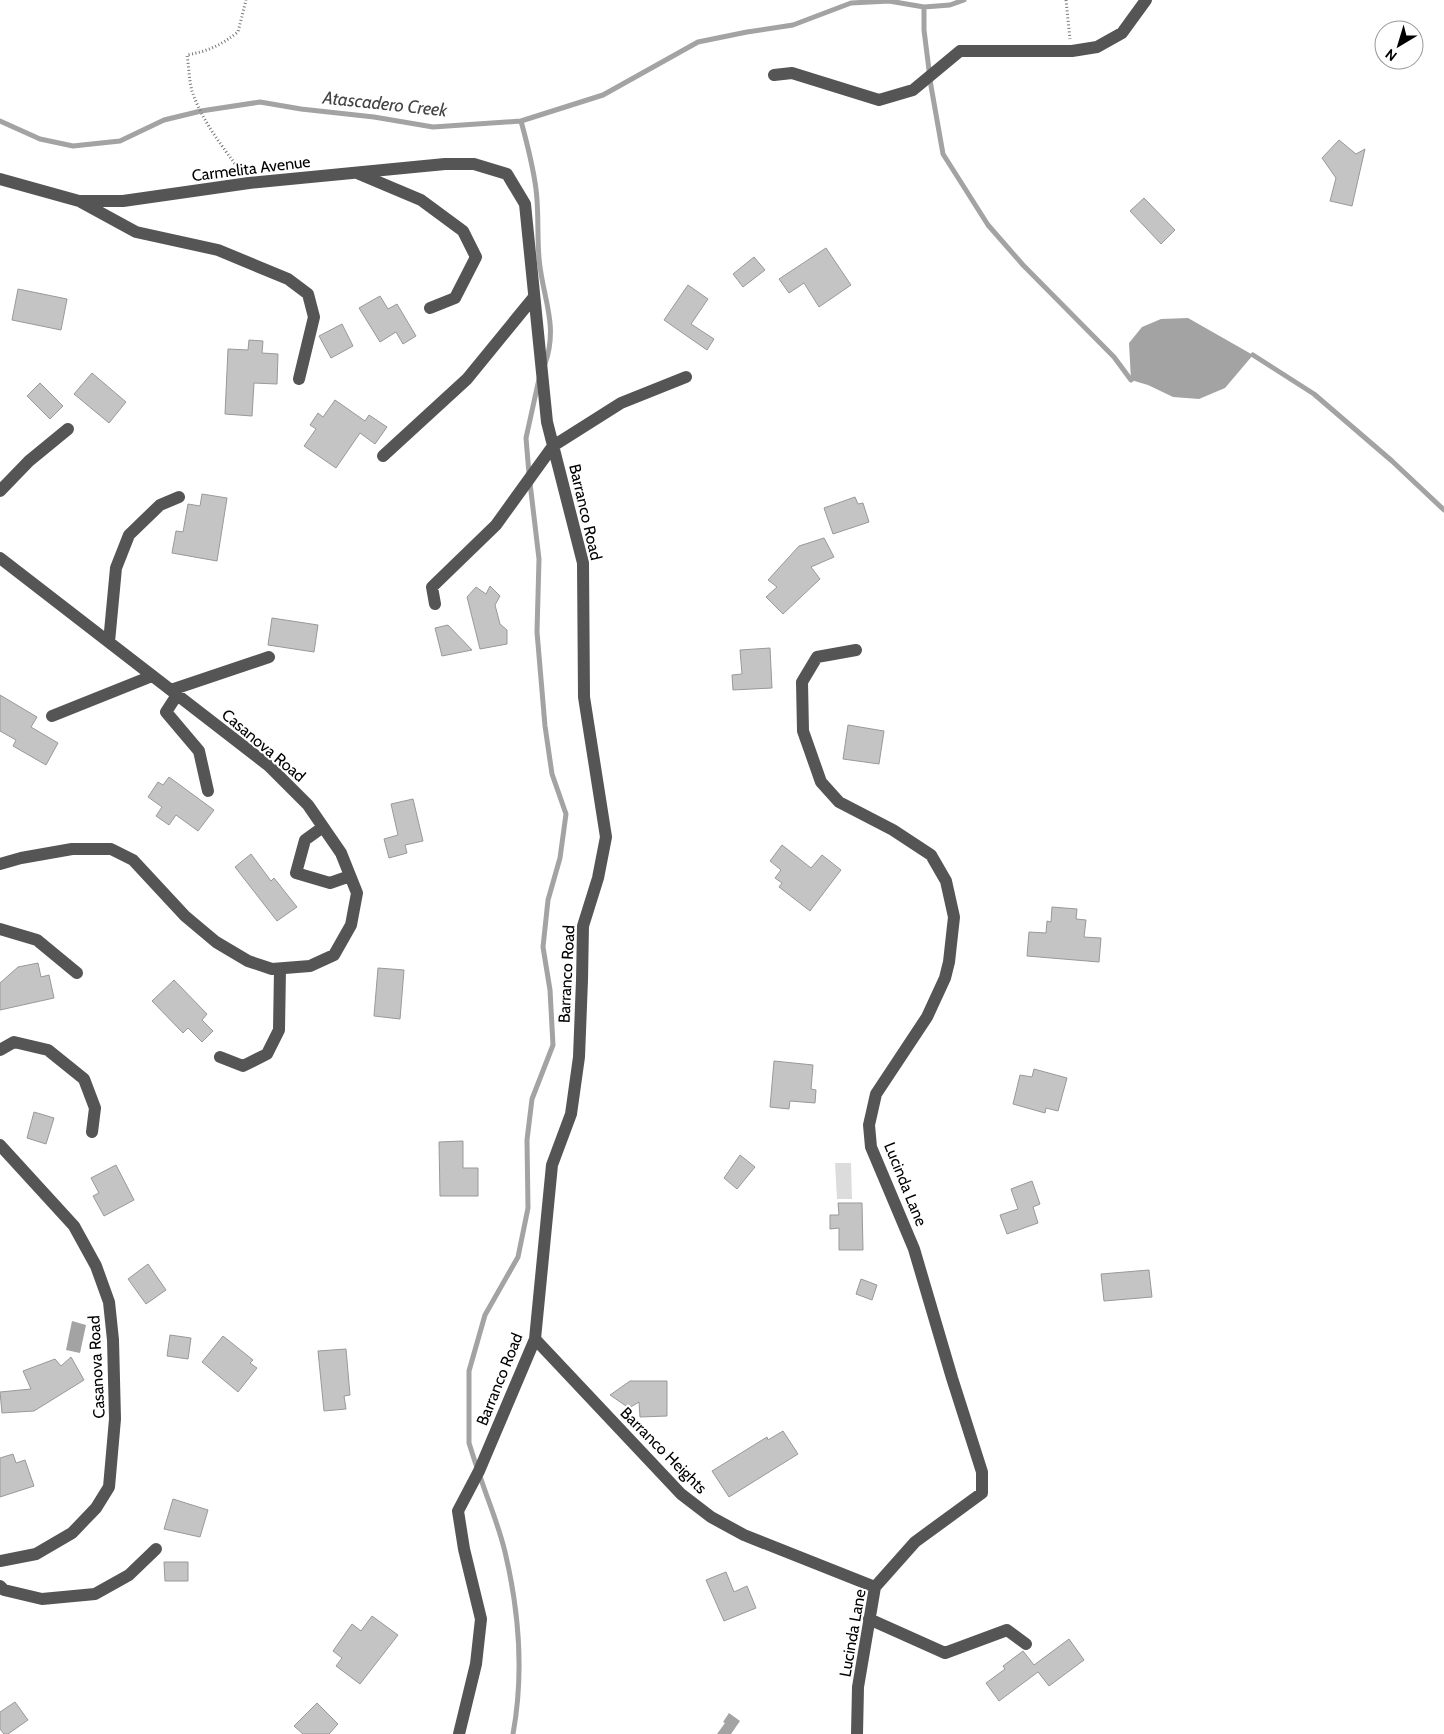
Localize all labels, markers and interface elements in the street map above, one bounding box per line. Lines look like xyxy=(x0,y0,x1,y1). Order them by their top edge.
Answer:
north arrow xyxy=(1374,20,1424,70)
text: N xyxy=(1382,45,1400,65)
water label: Atascadero Creek xyxy=(321,86,450,122)
street label: Carmelita Avenue xyxy=(191,152,311,185)
street label: Barranco Road xyxy=(565,462,606,562)
street label: Casanova Road xyxy=(218,705,309,786)
street label: Barranco Road xyxy=(554,925,579,1024)
street label: Lucinda Lane xyxy=(880,1139,931,1229)
street label: Casanova Road xyxy=(84,1315,109,1419)
street label: Barranco Road xyxy=(472,1330,527,1428)
street label: Barranco Heights xyxy=(616,1403,711,1498)
street label: Lucinda Lane xyxy=(835,1588,870,1679)

